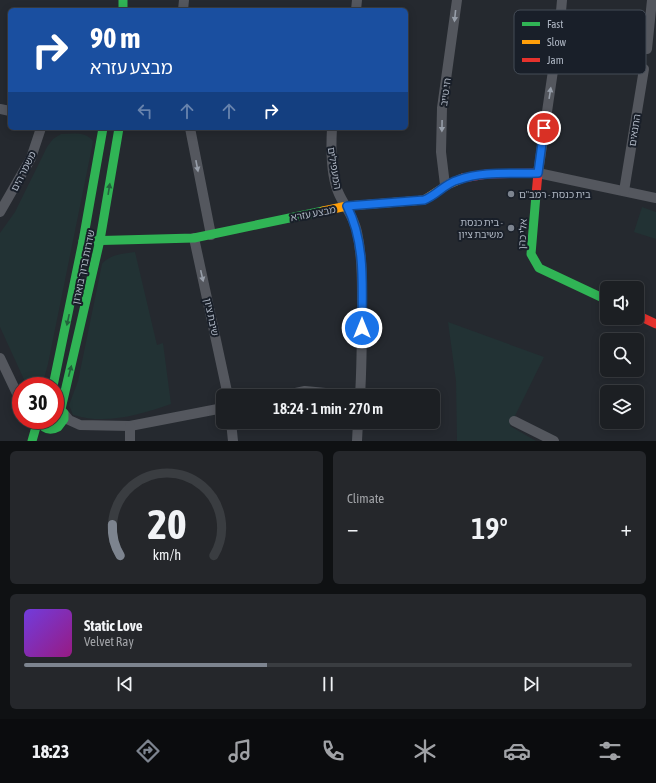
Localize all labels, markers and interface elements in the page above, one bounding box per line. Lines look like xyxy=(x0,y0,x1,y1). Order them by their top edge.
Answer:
one-way arrow xyxy=(452,10,459,22)
legend xyxy=(514,10,646,74)
text: Fast xyxy=(547,18,563,30)
text: 90 m xyxy=(90,22,140,54)
icon: right xyxy=(24,24,76,76)
text: Slow xyxy=(547,36,566,48)
text: Jam xyxy=(547,54,564,66)
text: מבצע עזרא xyxy=(90,57,173,78)
street label: חי טייב xyxy=(438,77,453,107)
one-way arrow xyxy=(547,87,553,99)
icon: left xyxy=(134,100,156,122)
icon: ahead xyxy=(176,100,198,122)
icon: ahead xyxy=(218,100,240,122)
icon: right xyxy=(260,100,282,122)
pin xyxy=(527,111,561,145)
street label: התנאים xyxy=(627,113,642,147)
icon: arrive xyxy=(533,117,555,139)
one-way arrow xyxy=(438,120,445,132)
street label: המעפילים xyxy=(326,146,343,190)
street label: משמר הים xyxy=(9,149,38,193)
one-way arrow xyxy=(195,160,201,172)
one-way arrow xyxy=(106,183,112,195)
marker: בית כנסת - רמב"ם xyxy=(506,189,516,199)
place label: בית כנסת - רמב"ם xyxy=(519,189,591,200)
street label: מבצע עזרא xyxy=(289,204,337,223)
place label: בית כנסת - משיבת ציון xyxy=(458,217,503,240)
street label: אלי כהן xyxy=(516,219,529,250)
marker: בית כנסת - משיבת ציון xyxy=(506,223,516,233)
street label: שדרות ברוך בוארון xyxy=(70,229,97,305)
one-way arrow xyxy=(200,270,206,282)
map controls xyxy=(600,281,644,429)
button: sound xyxy=(600,281,644,325)
street label: שיבת ציון xyxy=(202,297,221,337)
position arrow xyxy=(341,307,383,349)
one-way arrow xyxy=(64,314,70,327)
button: search xyxy=(600,333,644,377)
one-way arrow xyxy=(67,365,73,377)
speed limit sign: 30 xyxy=(12,377,64,429)
button: layers xyxy=(600,385,644,429)
text: 18:24 · 1 min · 270 m xyxy=(273,400,383,417)
text: Climate xyxy=(347,491,384,506)
text: 20 xyxy=(147,499,186,547)
text: 19° xyxy=(471,511,508,545)
text: − xyxy=(347,515,358,541)
text: + xyxy=(621,515,632,541)
text: km/h xyxy=(152,546,181,562)
text: Static Love xyxy=(84,617,143,634)
text: Velvet Ray xyxy=(84,634,134,649)
icon: previous xyxy=(114,673,136,695)
icon: pause xyxy=(317,673,339,695)
icon: next xyxy=(520,673,542,695)
icon: directions xyxy=(134,737,162,765)
icon: music xyxy=(226,737,254,765)
icon: phone xyxy=(319,737,347,765)
icon: climate xyxy=(411,737,439,765)
icon: car xyxy=(503,737,531,765)
icon: filters xyxy=(596,737,624,765)
text: 18:23 xyxy=(32,741,69,762)

